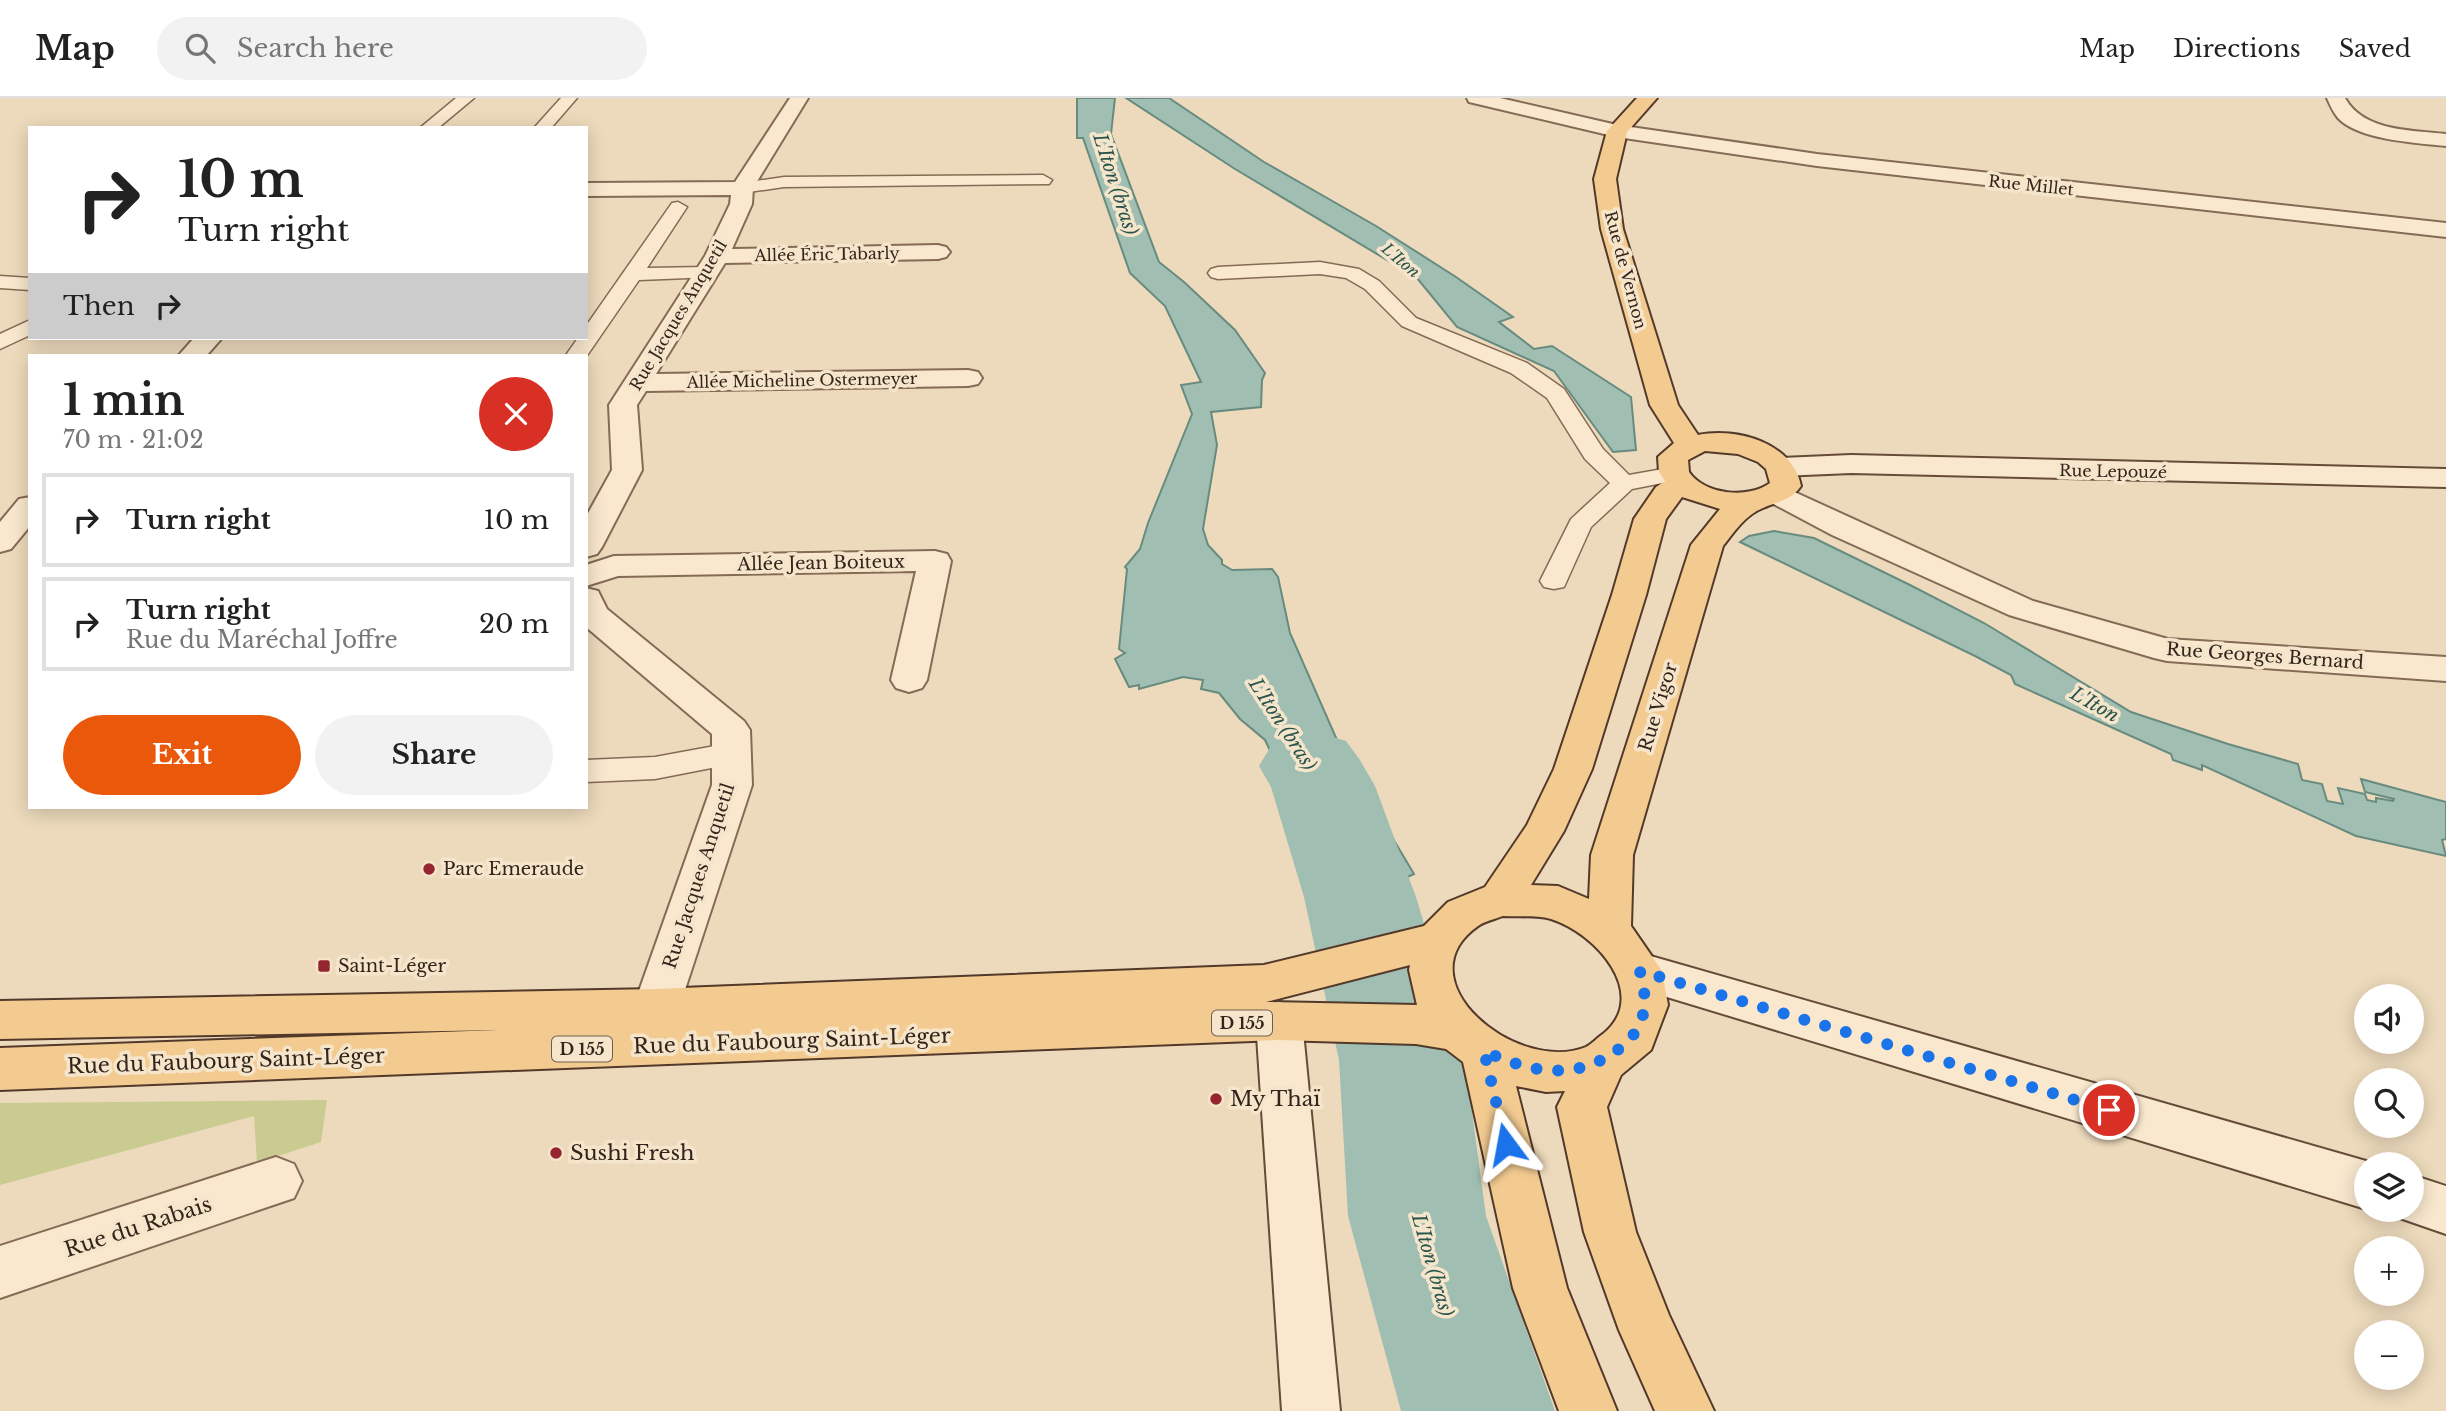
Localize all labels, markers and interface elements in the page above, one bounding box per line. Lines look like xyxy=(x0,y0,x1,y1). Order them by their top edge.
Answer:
search box xyxy=(157,17,647,80)
text: Map xyxy=(35,28,115,69)
icon: search xyxy=(181,29,219,67)
text: Search here xyxy=(237,32,394,64)
text: Map xyxy=(2079,34,2135,63)
text: Directions xyxy=(2173,34,2301,63)
text: Saved xyxy=(2339,34,2411,63)
water label: L'Iton (bras) xyxy=(1088,129,1143,238)
text: 10 m xyxy=(178,149,304,210)
icon: right xyxy=(63,154,154,245)
street label: Rue Millet xyxy=(1987,171,2075,199)
street label: Rue de Vernon xyxy=(1601,209,1651,331)
text: Turn right xyxy=(178,210,349,250)
street label: Rue Jacques Anquetil xyxy=(625,236,731,394)
water label: L'Iton xyxy=(1377,238,1424,282)
street label: Allée Éric Tabarly xyxy=(753,243,901,265)
icon: right xyxy=(149,287,187,325)
text: Then xyxy=(63,290,135,322)
street label: Allée Micheline Ostermeyer xyxy=(685,368,918,392)
text: 1 min xyxy=(63,374,185,426)
button: close xyxy=(479,377,553,451)
text: 70 m · 21:02 xyxy=(63,426,204,454)
street label: Rue Lepouzé xyxy=(2059,460,2167,482)
icon: right xyxy=(67,501,105,539)
text: Turn right xyxy=(126,504,271,536)
text: 10 m xyxy=(483,504,549,536)
street label: Allée Jean Boiteux xyxy=(736,551,905,575)
text: Turn right xyxy=(126,594,271,626)
icon: right xyxy=(67,605,105,643)
text: 20 m xyxy=(479,608,549,640)
text: Rue du Maréchal Joffre xyxy=(126,626,398,654)
street label: Rue Georges Bernard xyxy=(2165,638,2365,674)
street label: Rue Vigor xyxy=(1634,659,1682,754)
water label: L'Iton (bras) xyxy=(1244,673,1321,775)
water label: L'Iton xyxy=(2066,681,2123,727)
button: Exit xyxy=(63,715,301,795)
button: Share xyxy=(315,715,553,795)
street label: Rue Jacques Anquetil xyxy=(659,780,739,972)
place label: Parc Emeraude xyxy=(443,858,584,880)
marker: Parc Emeraude xyxy=(421,861,437,877)
place label: Saint-Léger xyxy=(338,955,446,977)
marker: Saint-Léger xyxy=(316,958,332,974)
map controls xyxy=(2354,984,2424,1390)
button: sound xyxy=(2354,984,2424,1054)
road number: D 155 xyxy=(1212,1010,1272,1035)
street label: Rue du Faubourg Saint-Léger xyxy=(633,1022,951,1060)
road number: D 155 xyxy=(552,1037,612,1062)
street label: Rue du Faubourg Saint-Léger xyxy=(67,1042,385,1080)
button: search xyxy=(2354,1068,2424,1138)
pin xyxy=(2079,1080,2139,1140)
place label: My Thaï xyxy=(1230,1086,1321,1112)
marker: My Thaï xyxy=(1208,1091,1224,1107)
icon: arrive xyxy=(2090,1091,2128,1129)
position arrow xyxy=(1469,1107,1543,1181)
place label: Sushi Fresh xyxy=(570,1140,694,1166)
marker: Sushi Fresh xyxy=(548,1145,564,1161)
button: layers xyxy=(2354,1152,2424,1222)
street label: Rue du Rabais xyxy=(61,1191,215,1263)
water label: L'Iton (bras) xyxy=(1407,1210,1458,1319)
button: + xyxy=(2354,1236,2424,1306)
button: − xyxy=(2354,1320,2424,1390)

